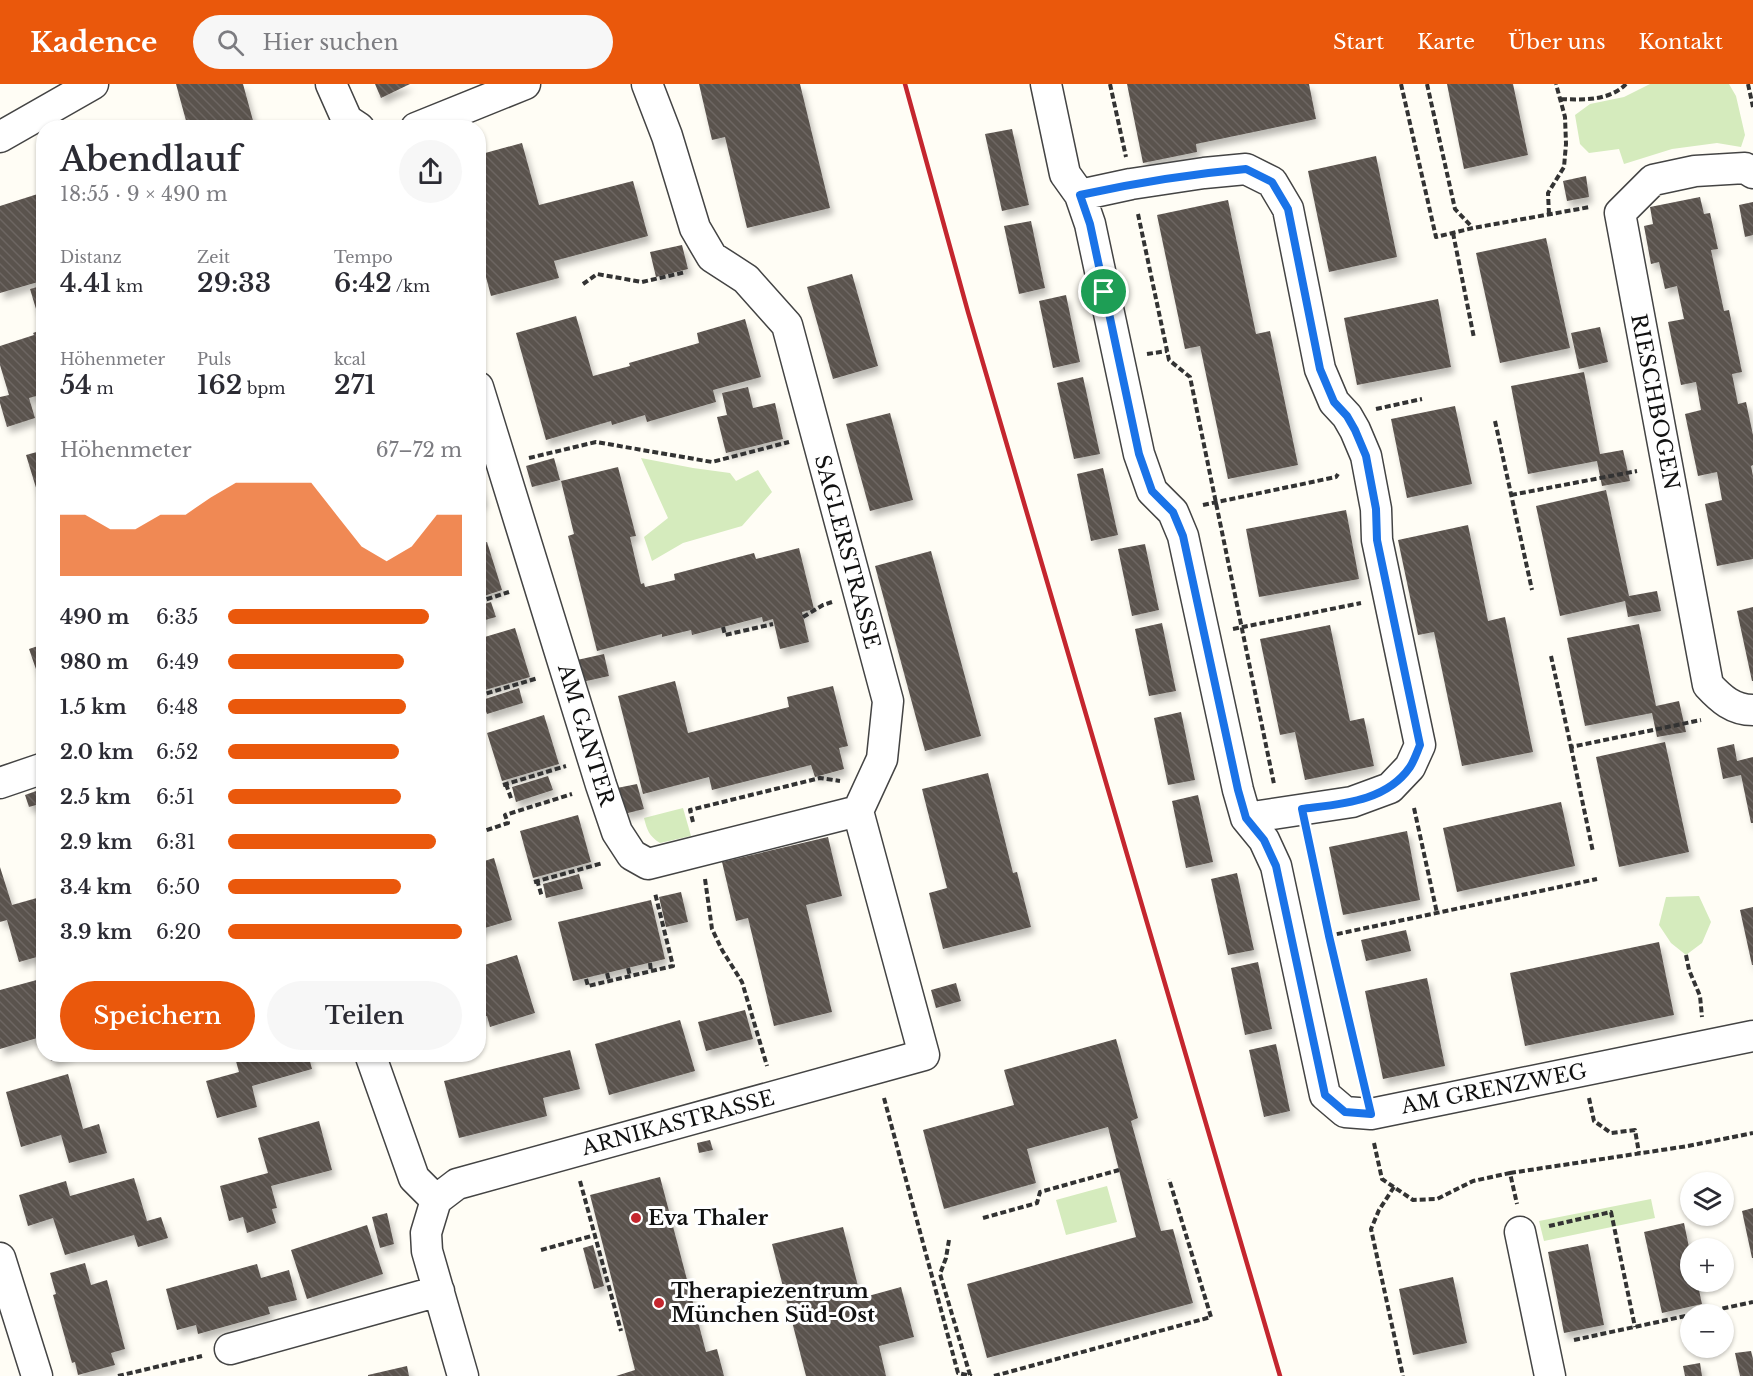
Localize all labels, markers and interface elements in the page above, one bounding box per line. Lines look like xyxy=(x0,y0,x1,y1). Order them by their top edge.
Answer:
search box xyxy=(193,15,613,69)
text: Kadence xyxy=(30,25,157,60)
icon: search xyxy=(214,26,247,59)
text: Hier suchen xyxy=(262,29,399,56)
text: Start xyxy=(1333,29,1384,55)
text: Karte xyxy=(1417,29,1475,55)
text: Über uns xyxy=(1508,29,1606,55)
text: Kontakt xyxy=(1639,29,1723,55)
text: Abendlauf xyxy=(60,139,241,180)
button: share xyxy=(399,140,462,203)
text: 18:55 · 9 × 490 m xyxy=(60,182,227,206)
text: Distanz xyxy=(60,247,122,267)
text: Zeit xyxy=(197,247,230,267)
text: Tempo xyxy=(334,247,393,267)
pin xyxy=(1078,266,1129,317)
text: 4.41 xyxy=(60,267,111,299)
text: 29:33 xyxy=(197,267,271,299)
text: 6:42 xyxy=(334,267,392,299)
icon: arrive xyxy=(1087,275,1120,308)
text: km xyxy=(111,276,143,296)
text: /km xyxy=(392,276,430,296)
street label: RIESCHBOGEN xyxy=(1625,312,1685,492)
text: Höhenmeter xyxy=(60,349,165,369)
text: Puls xyxy=(197,349,231,369)
text: kcal xyxy=(334,349,366,369)
text: 54 xyxy=(60,369,92,401)
text: 162 xyxy=(197,369,242,401)
text: 271 xyxy=(334,369,376,401)
text: m xyxy=(92,378,114,398)
text: bpm xyxy=(242,378,285,398)
text: Höhenmeter xyxy=(60,438,192,462)
text: 67–72 m xyxy=(376,438,462,462)
street label: SAGLERSTRASSE xyxy=(809,452,885,652)
text: 490 m xyxy=(60,605,129,629)
text: 6:35 xyxy=(156,605,198,629)
text: 980 m xyxy=(60,650,129,674)
text: 6:49 xyxy=(156,650,199,674)
street label: AM GANTER xyxy=(552,660,620,810)
text: 1.5 km xyxy=(60,695,127,719)
text: 6:48 xyxy=(156,695,198,719)
text: 2.0 km xyxy=(60,740,134,764)
text: 6:52 xyxy=(156,740,198,764)
text: 2.5 km xyxy=(60,785,131,809)
text: 6:51 xyxy=(156,785,195,809)
text: 2.9 km xyxy=(60,830,132,854)
text: 6:31 xyxy=(156,830,196,854)
text: 3.4 km xyxy=(60,875,132,899)
text: 6:50 xyxy=(156,875,200,899)
text: 3.9 km xyxy=(60,920,132,944)
text: 6:20 xyxy=(156,920,201,944)
button: Speichern xyxy=(60,981,255,1050)
button: Teilen xyxy=(267,981,462,1050)
street label: AM GRENZWEG xyxy=(1398,1058,1589,1120)
street label: ARNIKASTRASSE xyxy=(578,1085,777,1161)
map controls xyxy=(1680,1172,1734,1358)
button: layers xyxy=(1680,1172,1734,1226)
place label: Eva Thaler xyxy=(648,1205,769,1231)
marker: Eva Thaler xyxy=(629,1211,643,1225)
button: + xyxy=(1680,1238,1734,1292)
place label: Therapiezentrum München Süd-Ost xyxy=(671,1278,875,1328)
marker: Therapiezentrum München Süd-Ost xyxy=(652,1296,666,1310)
button: − xyxy=(1680,1304,1734,1358)

